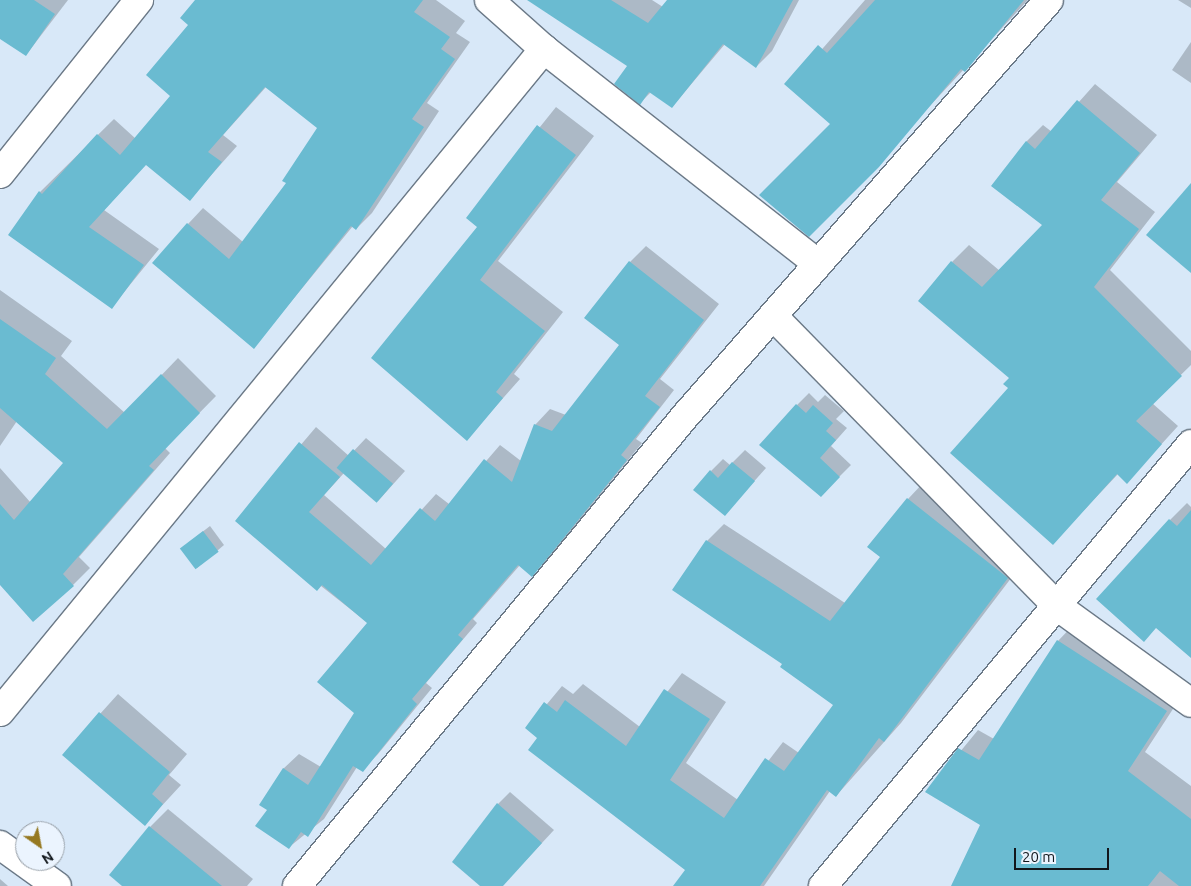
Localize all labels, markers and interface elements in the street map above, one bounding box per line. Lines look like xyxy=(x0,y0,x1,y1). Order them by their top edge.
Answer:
north arrow xyxy=(15,821,65,871)
scale bar xyxy=(1016,838,1111,870)
text: N xyxy=(39,848,56,867)
text: 20 m xyxy=(1022,848,1055,865)

